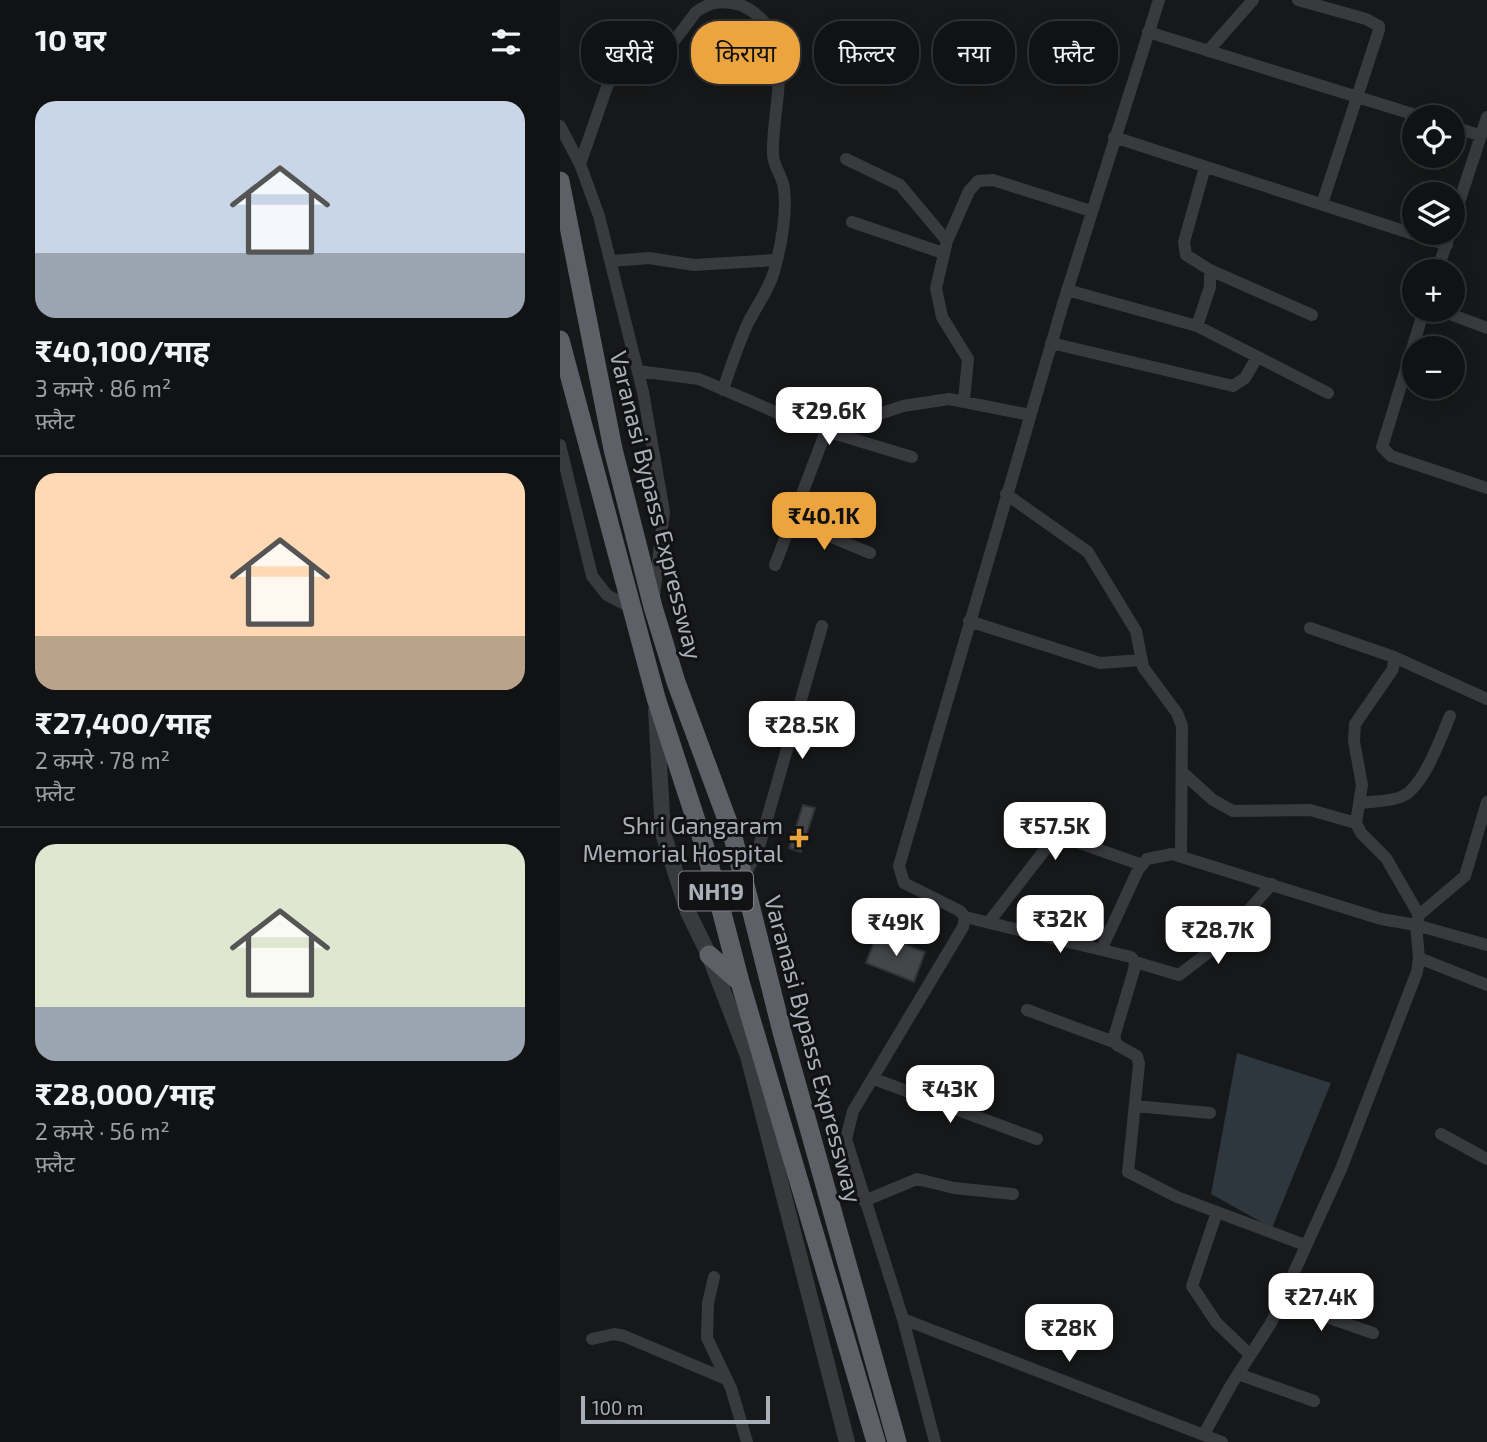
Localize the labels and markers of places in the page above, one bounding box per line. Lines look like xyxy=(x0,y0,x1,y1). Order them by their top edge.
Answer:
pin: ₹29.6K xyxy=(772,388,886,447)
pin: ₹40.1K xyxy=(767,492,881,552)
pin: ₹28.5K xyxy=(745,702,859,761)
pin: ₹57.5K xyxy=(998,802,1112,862)
place label: Shri Gangaram Memorial Hospital xyxy=(583,810,783,867)
marker: Shri Gangaram Memorial Hospital xyxy=(789,828,809,848)
pin: ₹32K xyxy=(1019,895,1101,955)
pin: ₹49K xyxy=(855,898,937,958)
pin: ₹28.7K xyxy=(1161,906,1275,966)
pin: ₹43K xyxy=(909,1066,991,1125)
pin: ₹27.4K xyxy=(1264,1274,1378,1333)
pin: ₹28K xyxy=(1028,1304,1110,1364)

